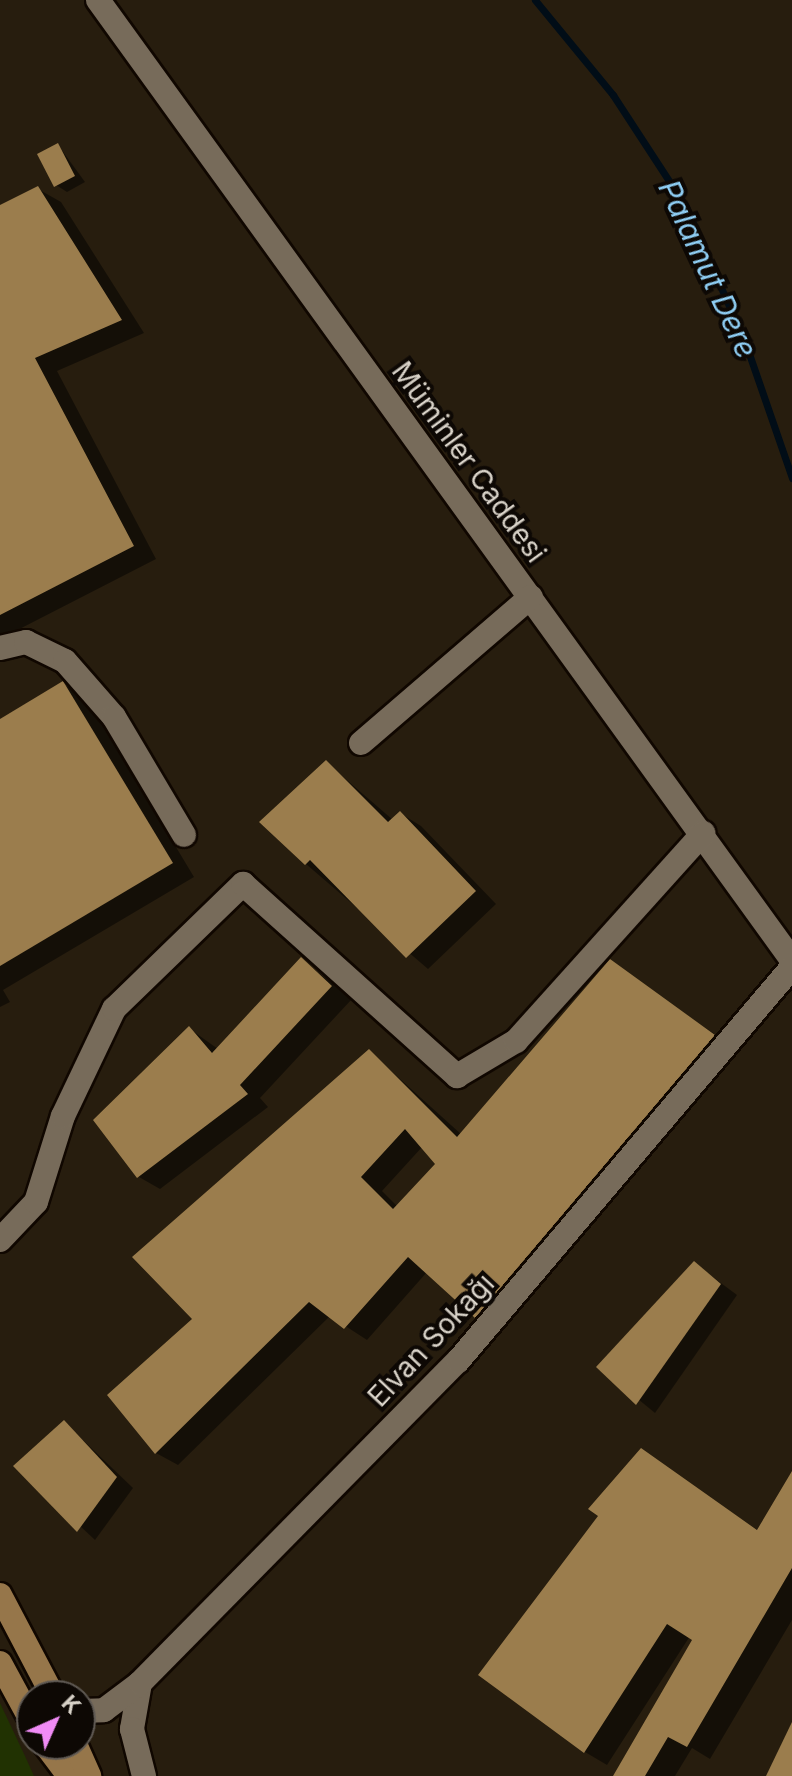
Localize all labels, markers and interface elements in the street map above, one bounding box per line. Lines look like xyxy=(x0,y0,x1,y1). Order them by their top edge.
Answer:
water label: Palamut Dere xyxy=(651,174,765,364)
street label: Müminler Caddesi xyxy=(385,355,553,569)
street label: Elvan Sokağı xyxy=(361,1267,501,1413)
north arrow xyxy=(16,1680,96,1760)
text: K xyxy=(57,1690,86,1719)

